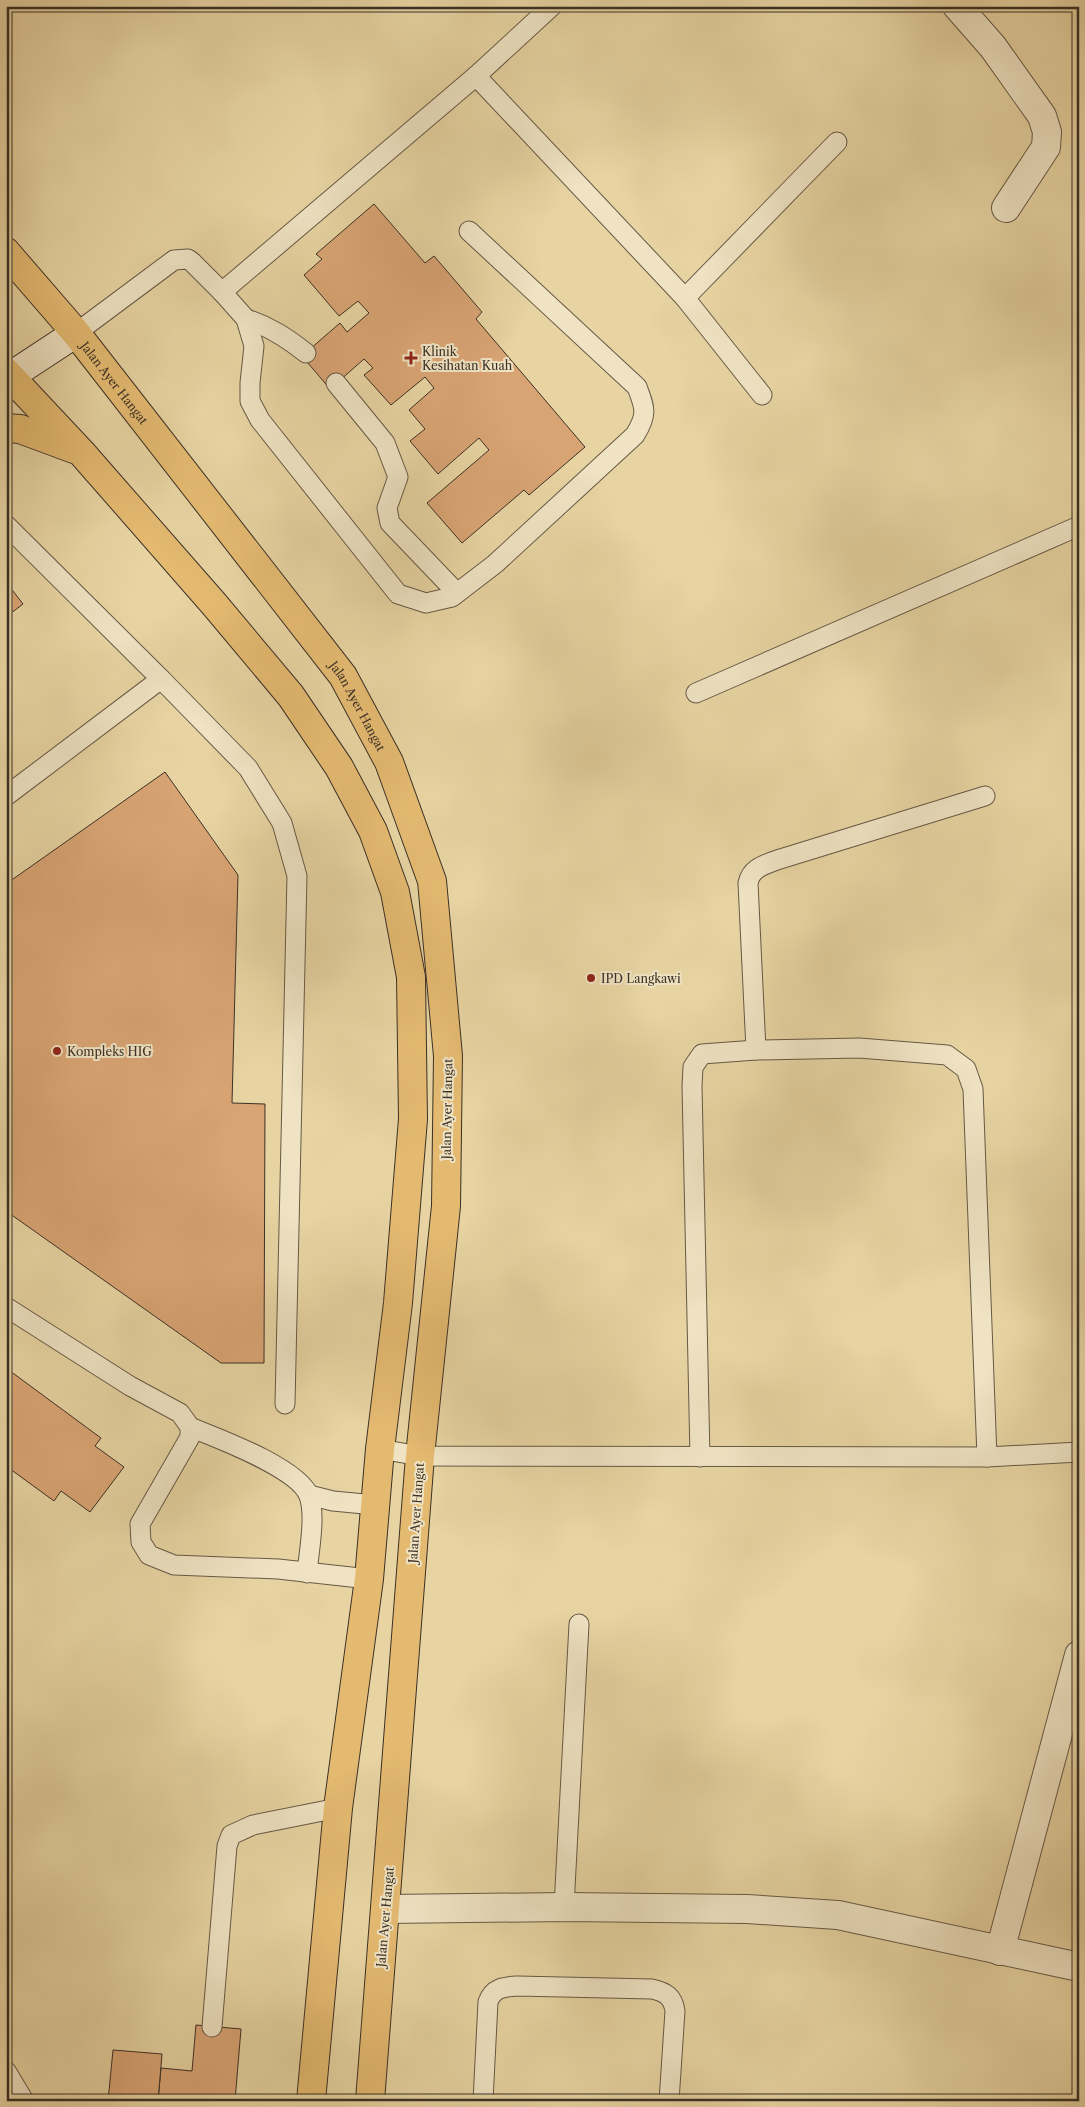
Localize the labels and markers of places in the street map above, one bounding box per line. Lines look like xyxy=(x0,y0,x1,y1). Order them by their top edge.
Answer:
place label: Klinik Kesihatan Kuah xyxy=(422,344,513,373)
marker: Klinik Kesihatan Kuah xyxy=(404,351,418,365)
place label: IPD Langkawi xyxy=(601,971,681,986)
marker: IPD Langkawi xyxy=(585,972,597,984)
place label: Kompleks HIG xyxy=(67,1044,152,1059)
marker: Kompleks HIG xyxy=(51,1045,63,1057)

